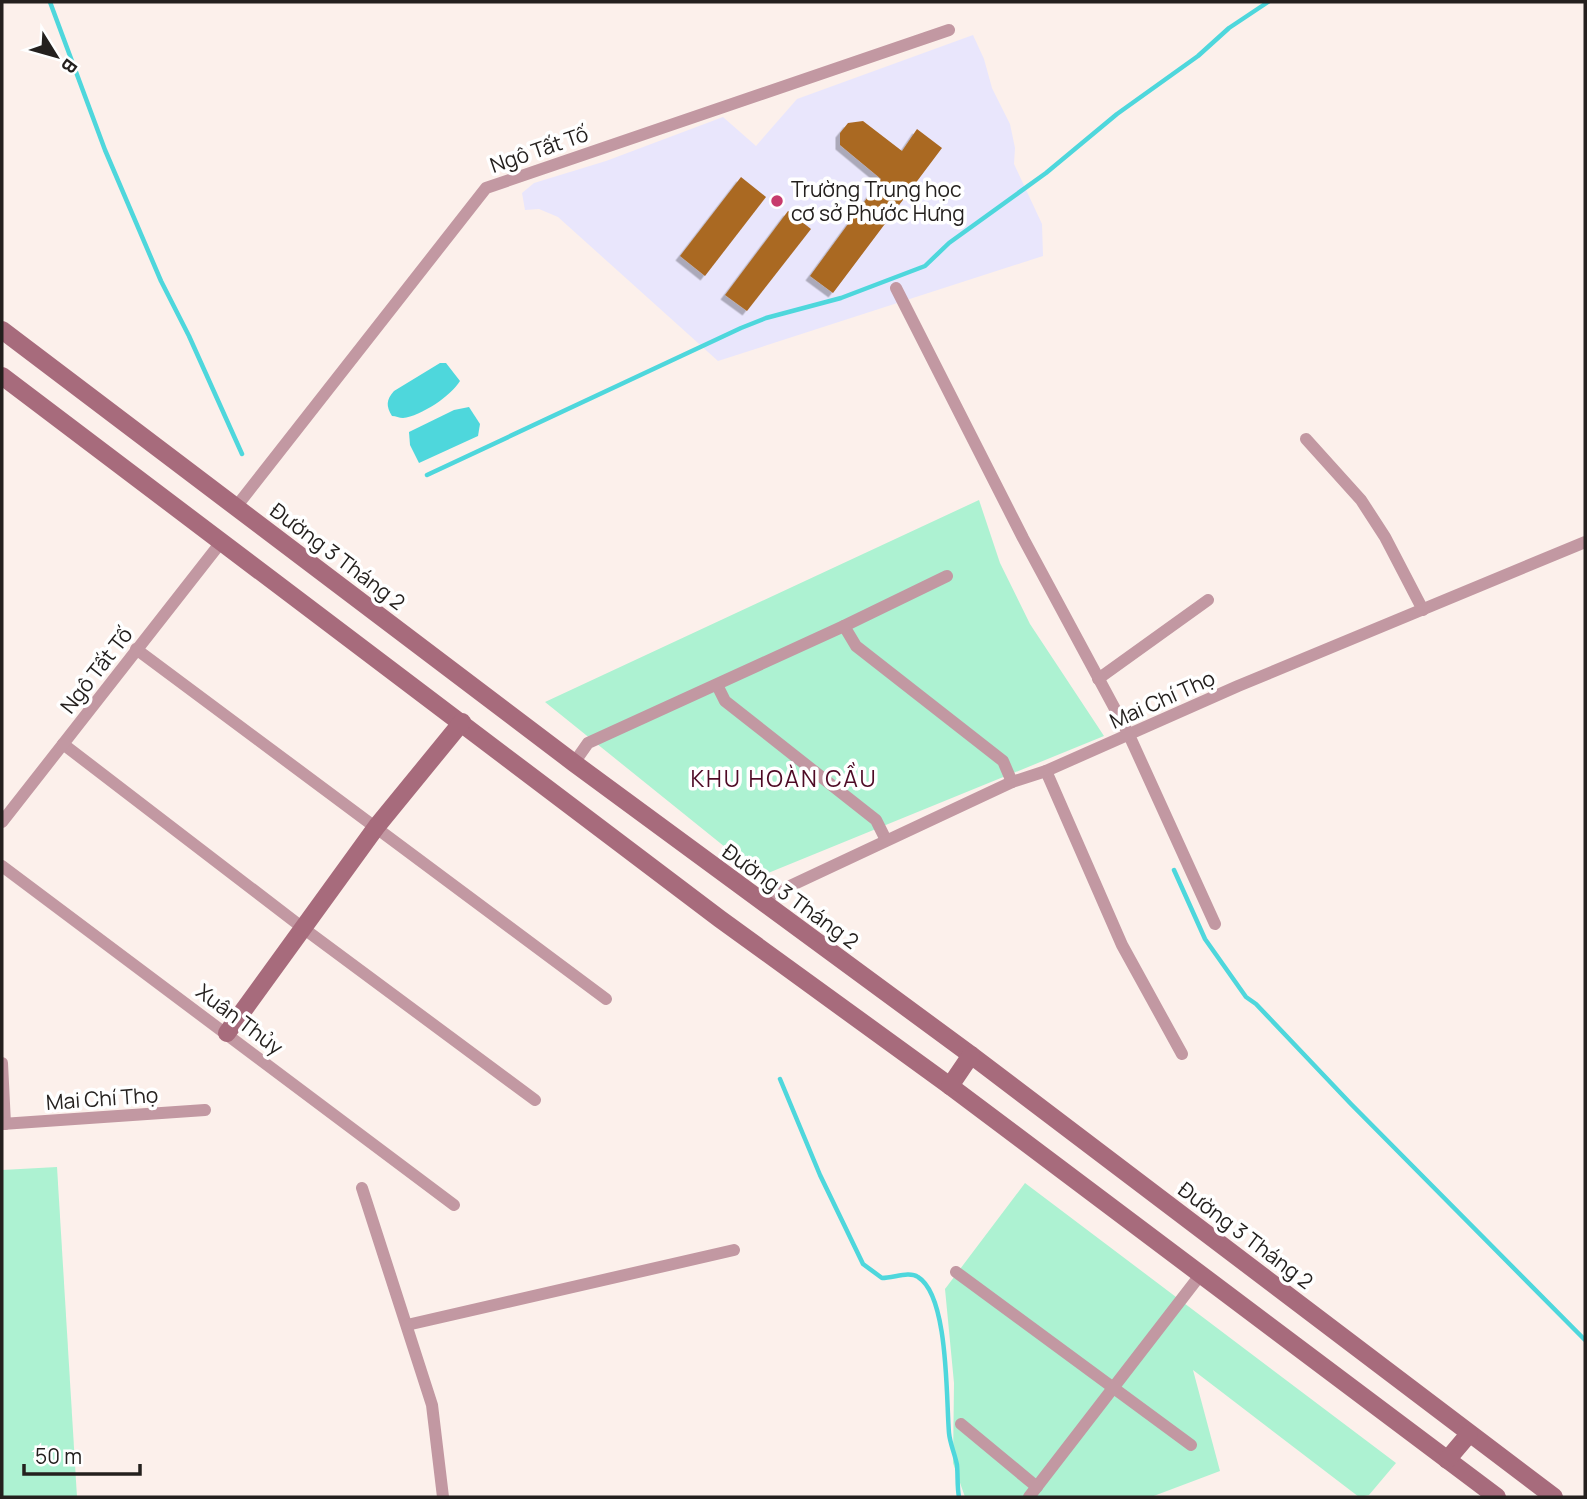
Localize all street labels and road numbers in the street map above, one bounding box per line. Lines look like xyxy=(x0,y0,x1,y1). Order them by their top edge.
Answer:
street label: Ngô Tất Tố xyxy=(486,119,592,179)
street label: Đường 3 Tháng 2 xyxy=(265,496,411,616)
street label: Ngô Tất Tố xyxy=(54,621,138,719)
street label: Mai Chí Thọ xyxy=(1105,663,1219,735)
street label: Đường 3 Tháng 2 xyxy=(717,837,865,955)
street label: Xuân Thủy xyxy=(191,977,289,1061)
street label: Mai Chí Thọ xyxy=(45,1080,159,1116)
street label: Đường 3 Tháng 2 xyxy=(1173,1175,1319,1295)

